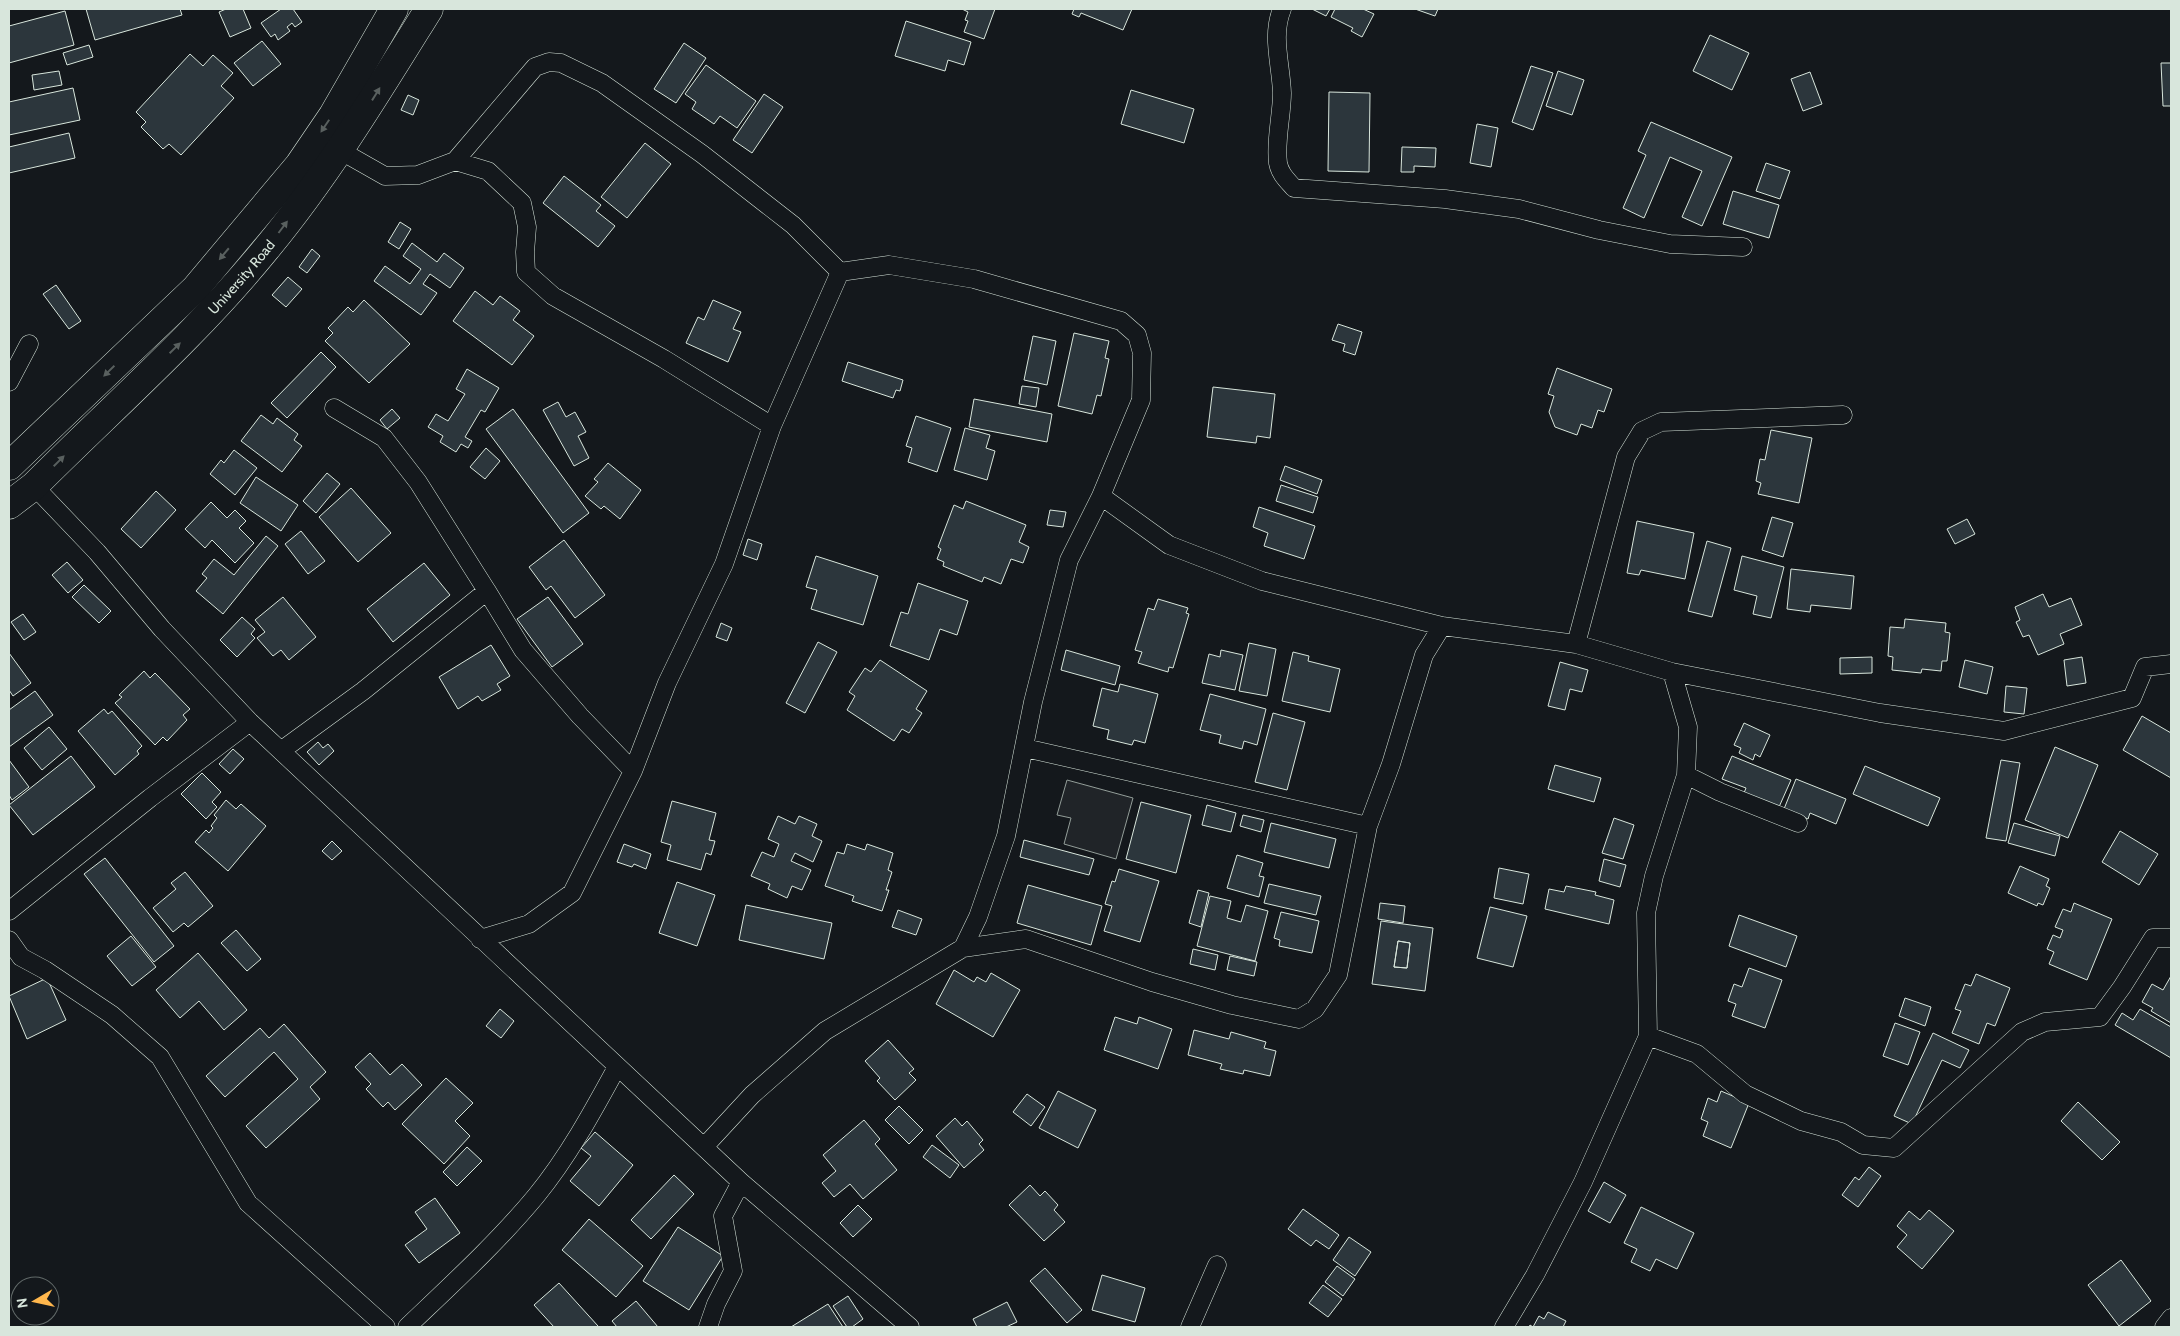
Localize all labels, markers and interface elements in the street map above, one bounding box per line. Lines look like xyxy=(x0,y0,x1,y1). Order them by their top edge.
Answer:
one-way arrow xyxy=(372,87,381,101)
one-way arrow xyxy=(320,119,330,133)
one-way arrow xyxy=(278,220,288,234)
street label: University Road xyxy=(204,236,279,318)
one-way arrow xyxy=(219,247,230,260)
one-way arrow xyxy=(169,342,181,354)
one-way arrow xyxy=(103,365,115,377)
one-way arrow xyxy=(52,456,64,468)
north arrow xyxy=(10,1276,60,1326)
text: N xyxy=(12,1297,32,1309)

